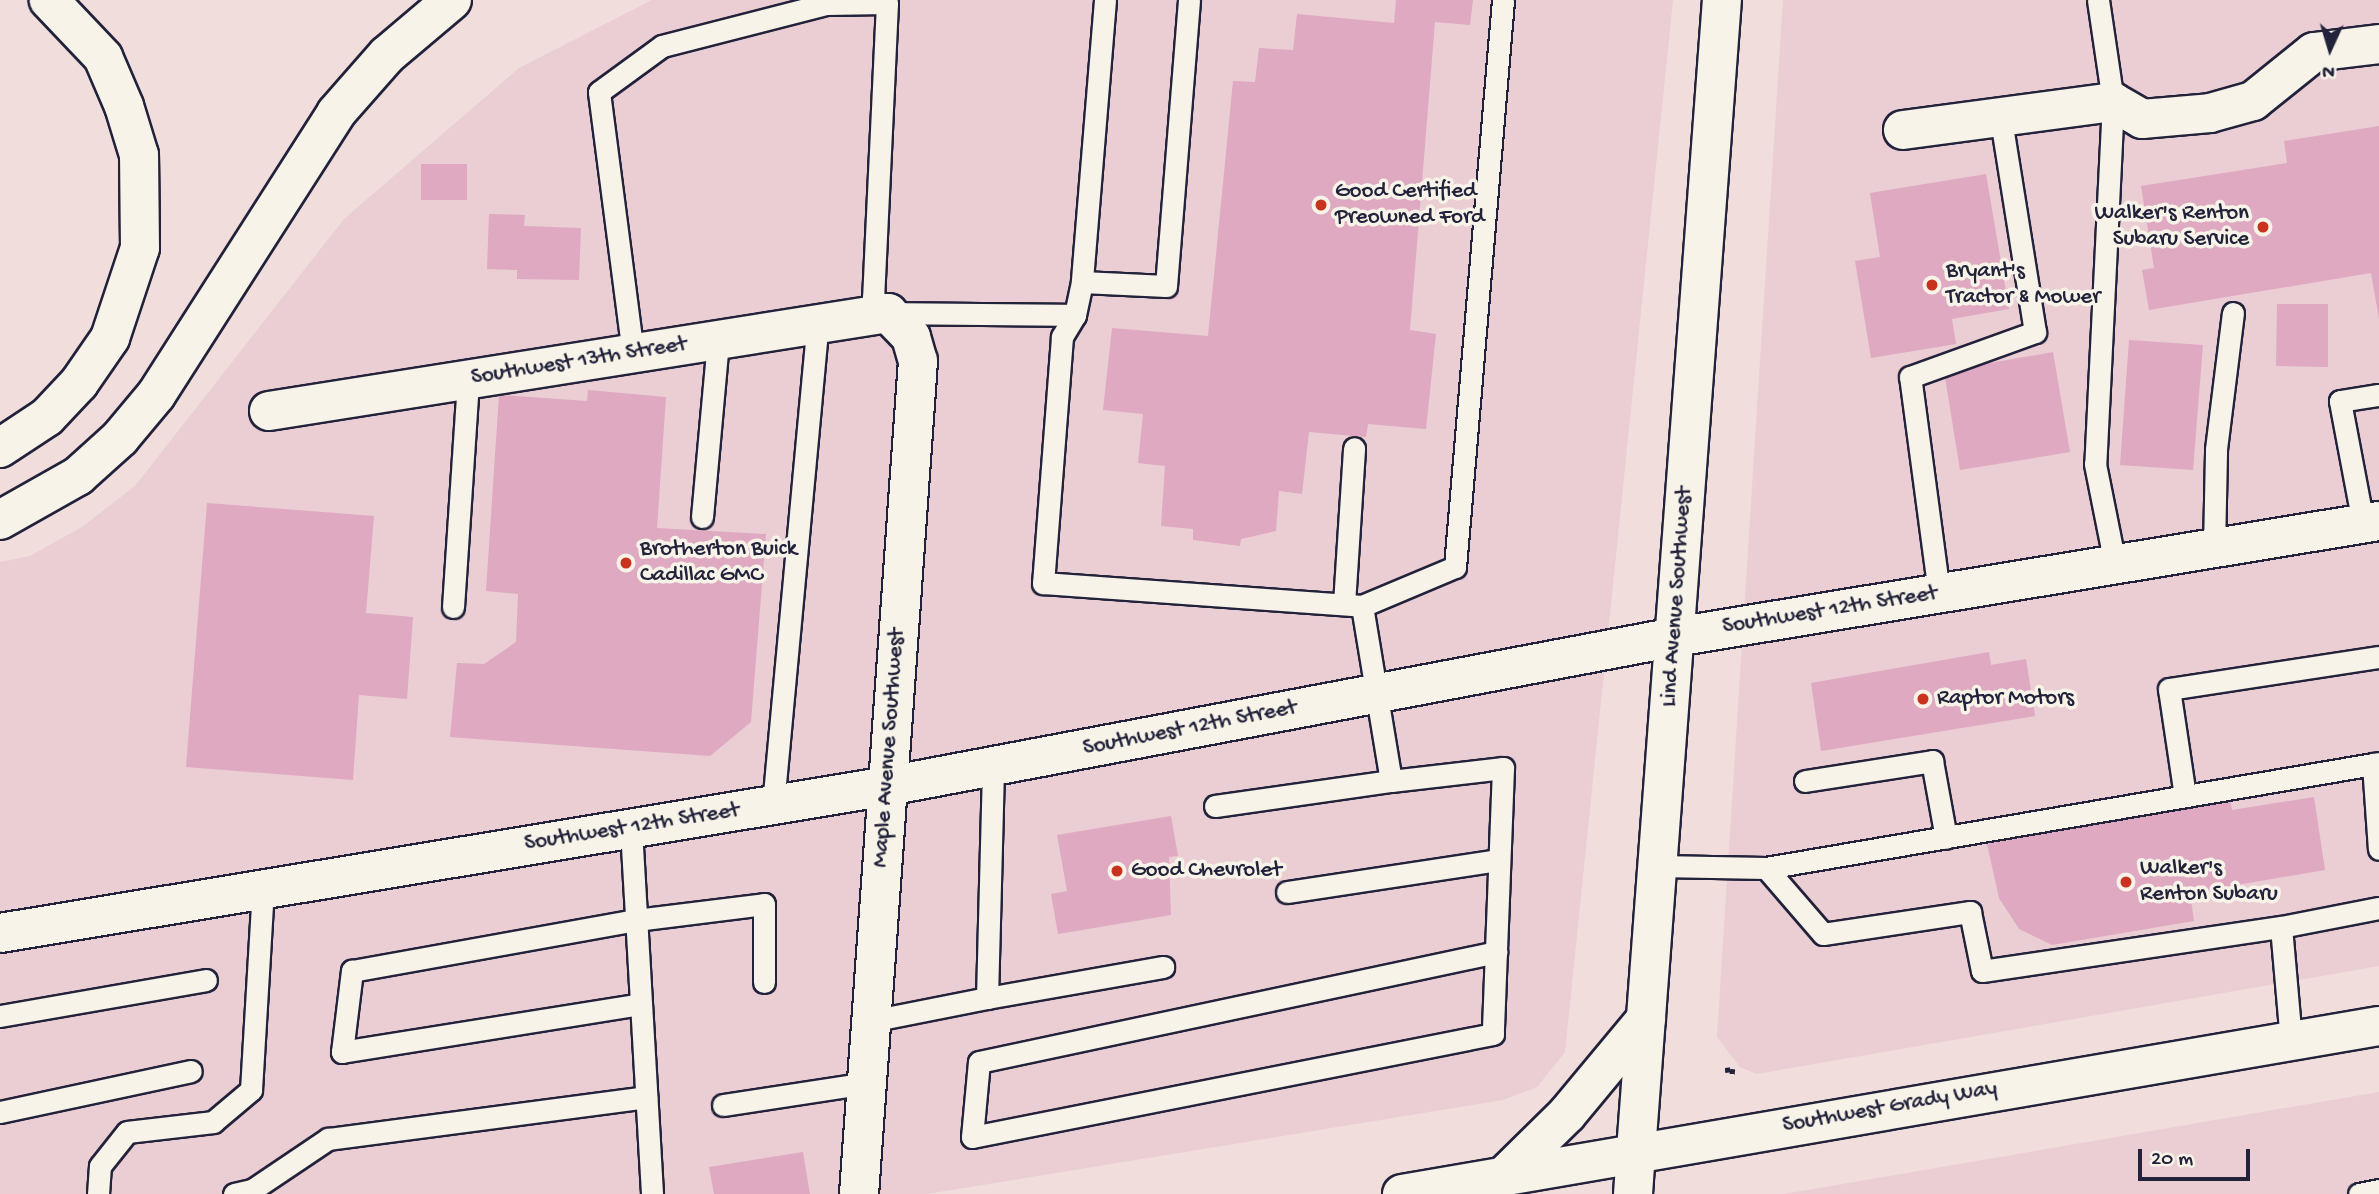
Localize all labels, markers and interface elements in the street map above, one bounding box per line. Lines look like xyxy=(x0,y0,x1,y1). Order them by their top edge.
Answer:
north arrow xyxy=(2295,14,2365,84)
text: N xyxy=(2322,59,2335,82)
place label: Good Certified Preowned Ford xyxy=(1335,178,1485,232)
marker: Good Certified Preowned Ford xyxy=(1313,197,1329,213)
place label: Walker's Renton Subaru Service xyxy=(2094,200,2249,254)
marker: Walker's Renton Subaru Service xyxy=(2255,219,2271,235)
place label: Bryant's Tractor & Mower xyxy=(1946,258,2100,312)
marker: Bryant's Tractor & Mower xyxy=(1924,277,1940,293)
street label: Southwest 13th Street xyxy=(469,331,689,393)
street label: Lind Avenue Southwest xyxy=(1657,486,1699,708)
place label: Brotherton Buick Cadillac GMC xyxy=(640,536,797,590)
marker: Brotherton Buick Cadillac GMC xyxy=(618,555,634,571)
street label: Southwest 12th Street xyxy=(1721,580,1939,642)
street label: Maple Avenue Southwest xyxy=(868,627,912,869)
place label: Raptor Motors xyxy=(1937,685,2074,713)
marker: Raptor Motors xyxy=(1915,691,1931,707)
street label: Southwest 12th Street xyxy=(1081,695,1299,763)
street label: Southwest 12th Street xyxy=(523,797,741,859)
place label: Walker's Renton Subaru xyxy=(2140,855,2278,909)
place label: Good Chevrolet xyxy=(1131,857,1282,885)
marker: Good Chevrolet xyxy=(1109,863,1125,879)
marker: Walker's Renton Subaru xyxy=(2118,874,2134,890)
street label: Southwest Grady Way xyxy=(1781,1076,1999,1140)
scale bar xyxy=(2141,1134,2253,1178)
text: 20 m xyxy=(2151,1148,2193,1173)

